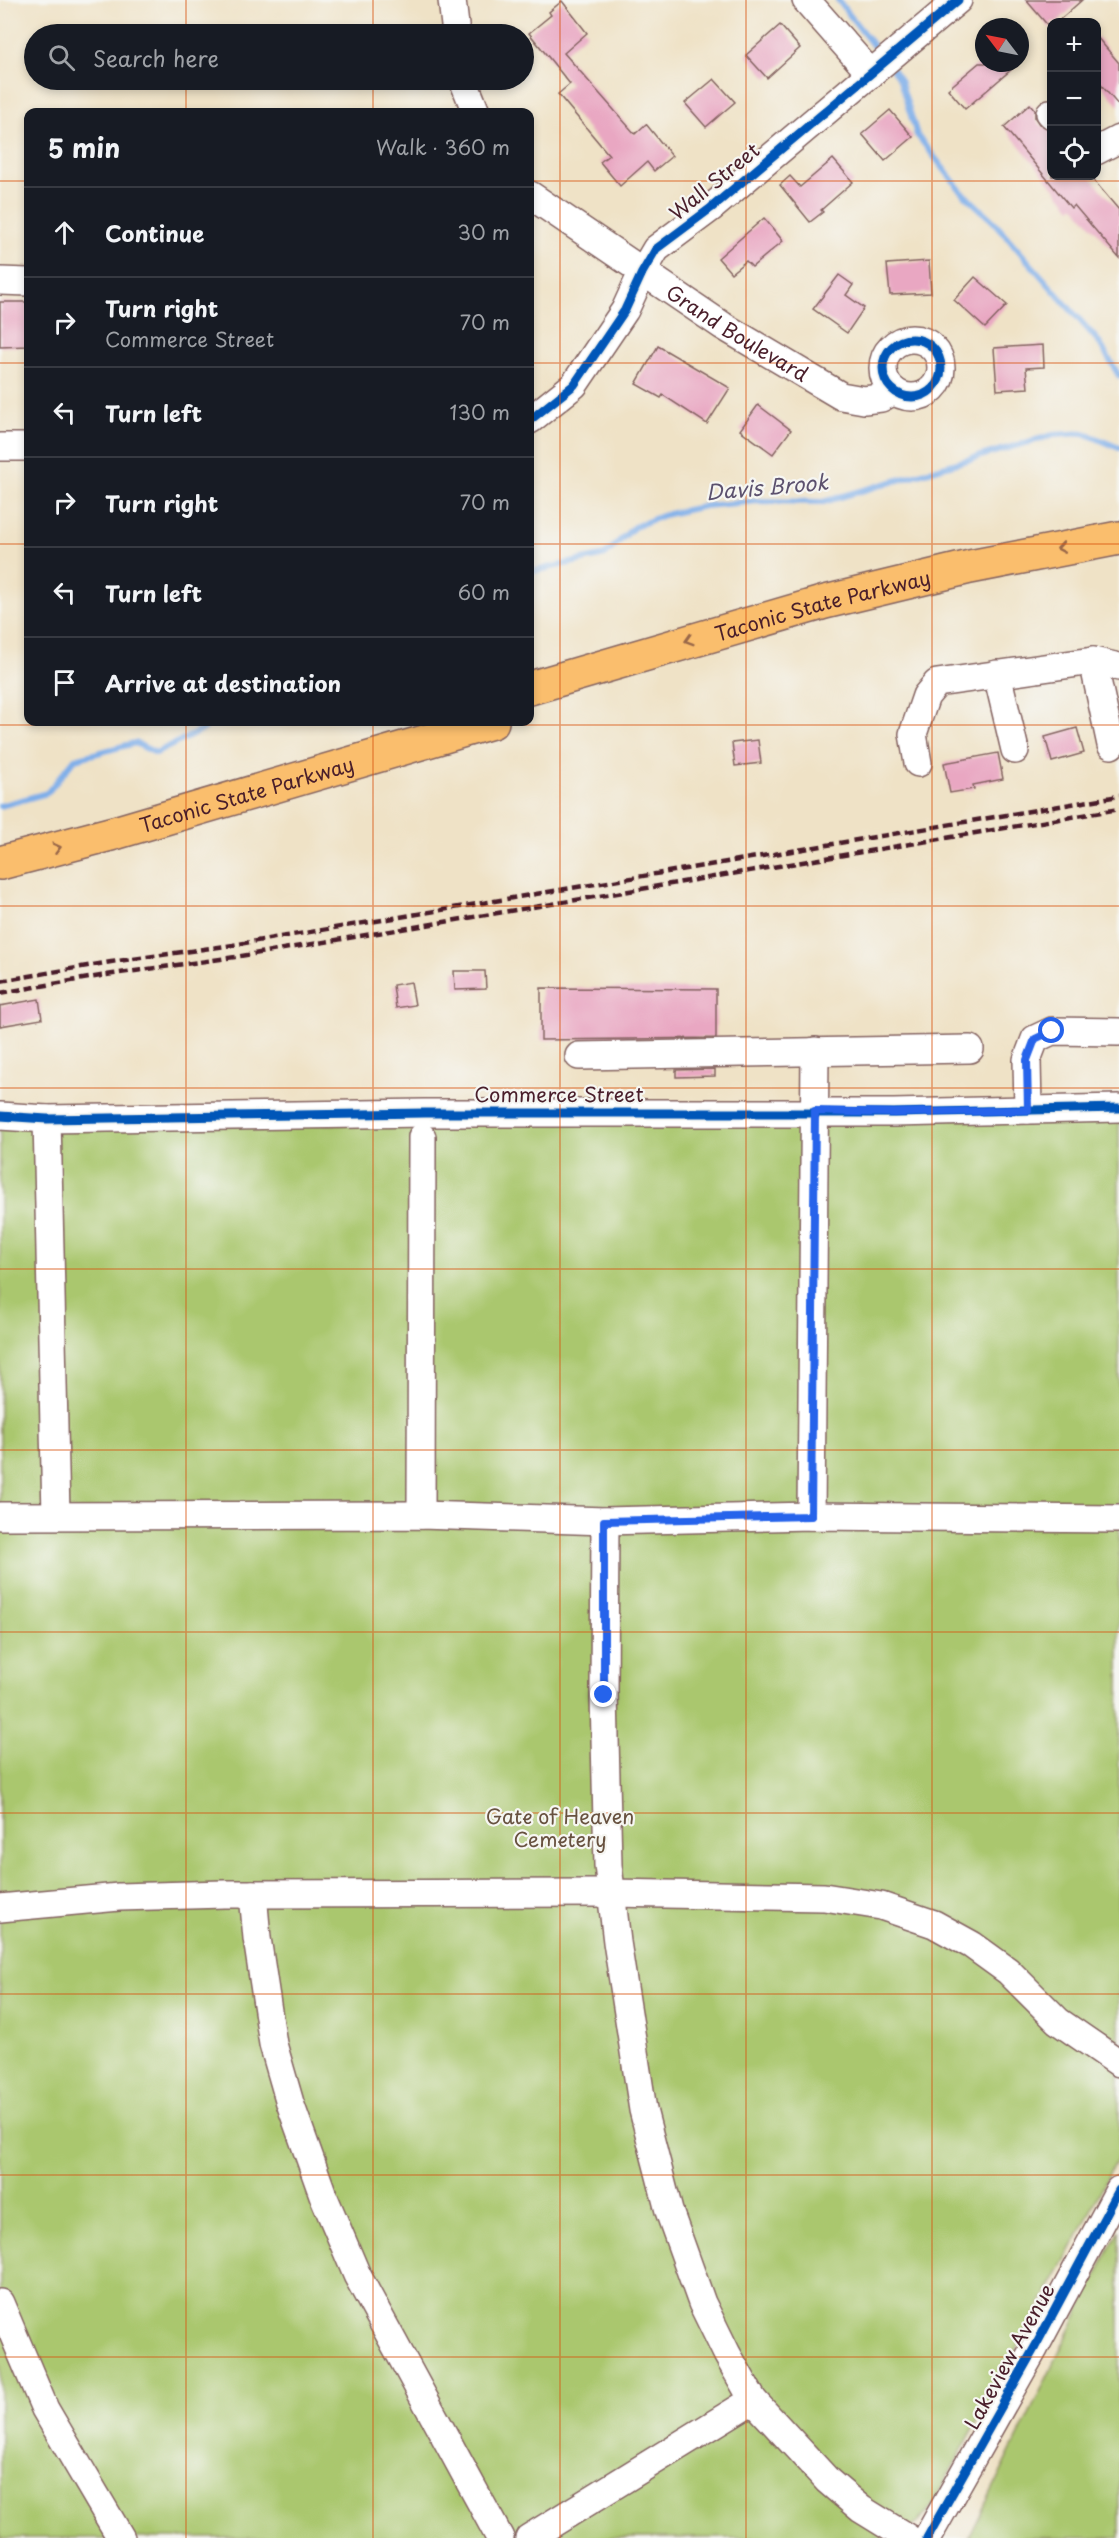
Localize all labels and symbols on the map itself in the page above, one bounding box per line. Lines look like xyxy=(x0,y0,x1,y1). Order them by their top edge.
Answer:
north arrow xyxy=(975,18,1029,72)
street label: Wall Street xyxy=(662,135,766,227)
street label: Grand Boulevard xyxy=(660,277,814,388)
water label: Davis Brook xyxy=(705,465,830,507)
one-way arrow xyxy=(1057,541,1067,554)
street label: Taconic State Parkway xyxy=(711,562,933,648)
one-way arrow xyxy=(684,633,695,645)
street label: Taconic State Parkway xyxy=(136,748,357,840)
one-way arrow xyxy=(51,843,61,856)
route start xyxy=(1038,1017,1064,1043)
street label: Commerce Street xyxy=(474,1079,644,1109)
route end xyxy=(590,1681,616,1707)
park label: Gate of Heaven Cemetery xyxy=(486,1801,634,1854)
street label: Lakeview Avenue xyxy=(956,2277,1062,2435)

